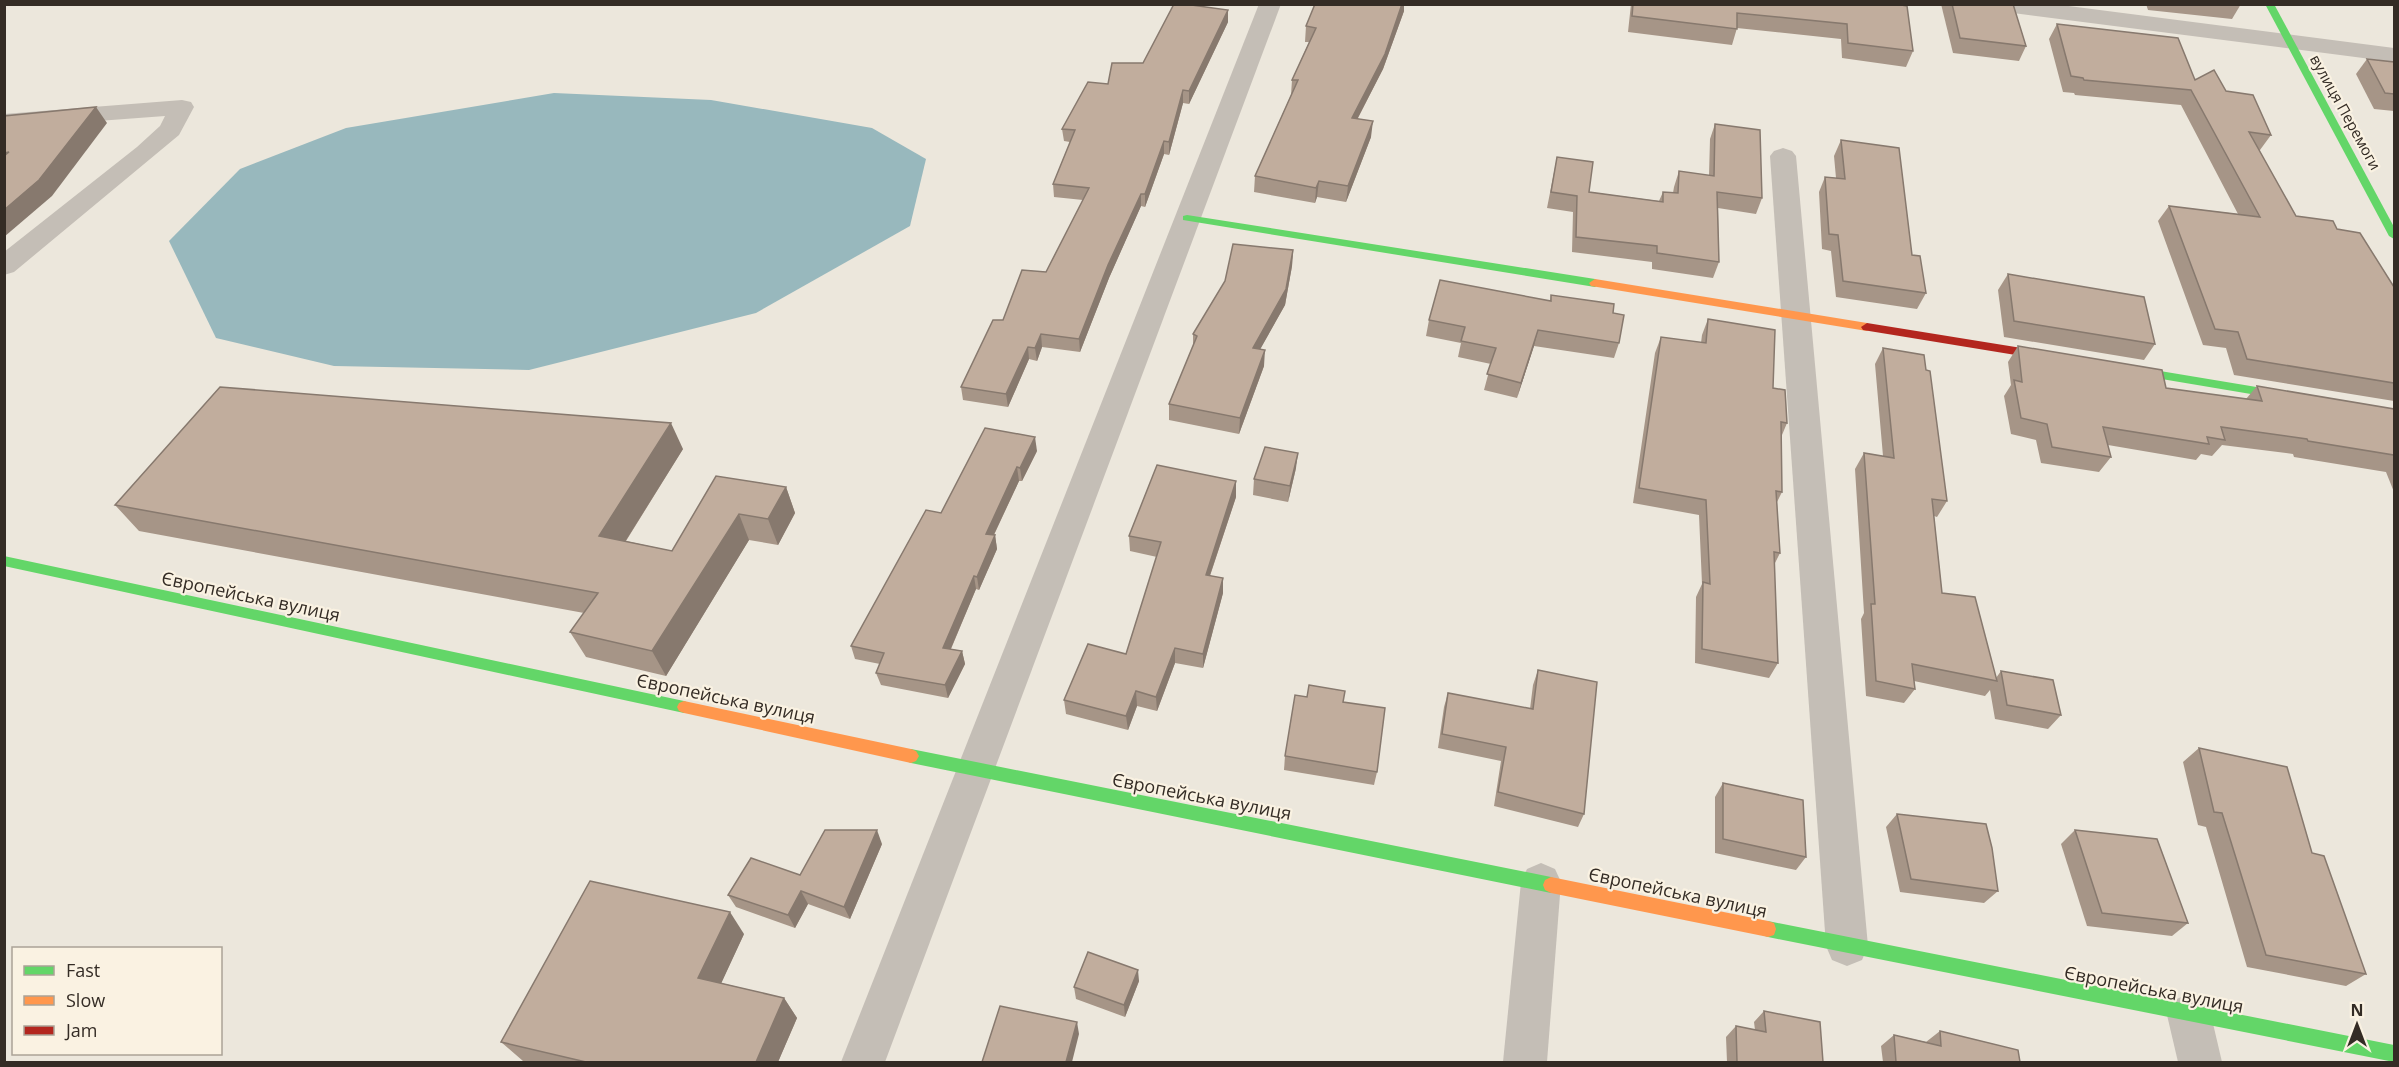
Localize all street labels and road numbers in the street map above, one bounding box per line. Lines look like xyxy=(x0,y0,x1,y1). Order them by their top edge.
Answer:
street label: вулиця Перемоги xyxy=(2306,51,2386,173)
street label: Європейська вулиця xyxy=(160,565,342,627)
street label: Європейська вулиця xyxy=(635,667,817,729)
street label: Європейська вулиця xyxy=(1110,767,1294,825)
street label: Європейська вулиця xyxy=(1587,861,1769,923)
street label: Європейська вулиця xyxy=(2062,960,2246,1018)

